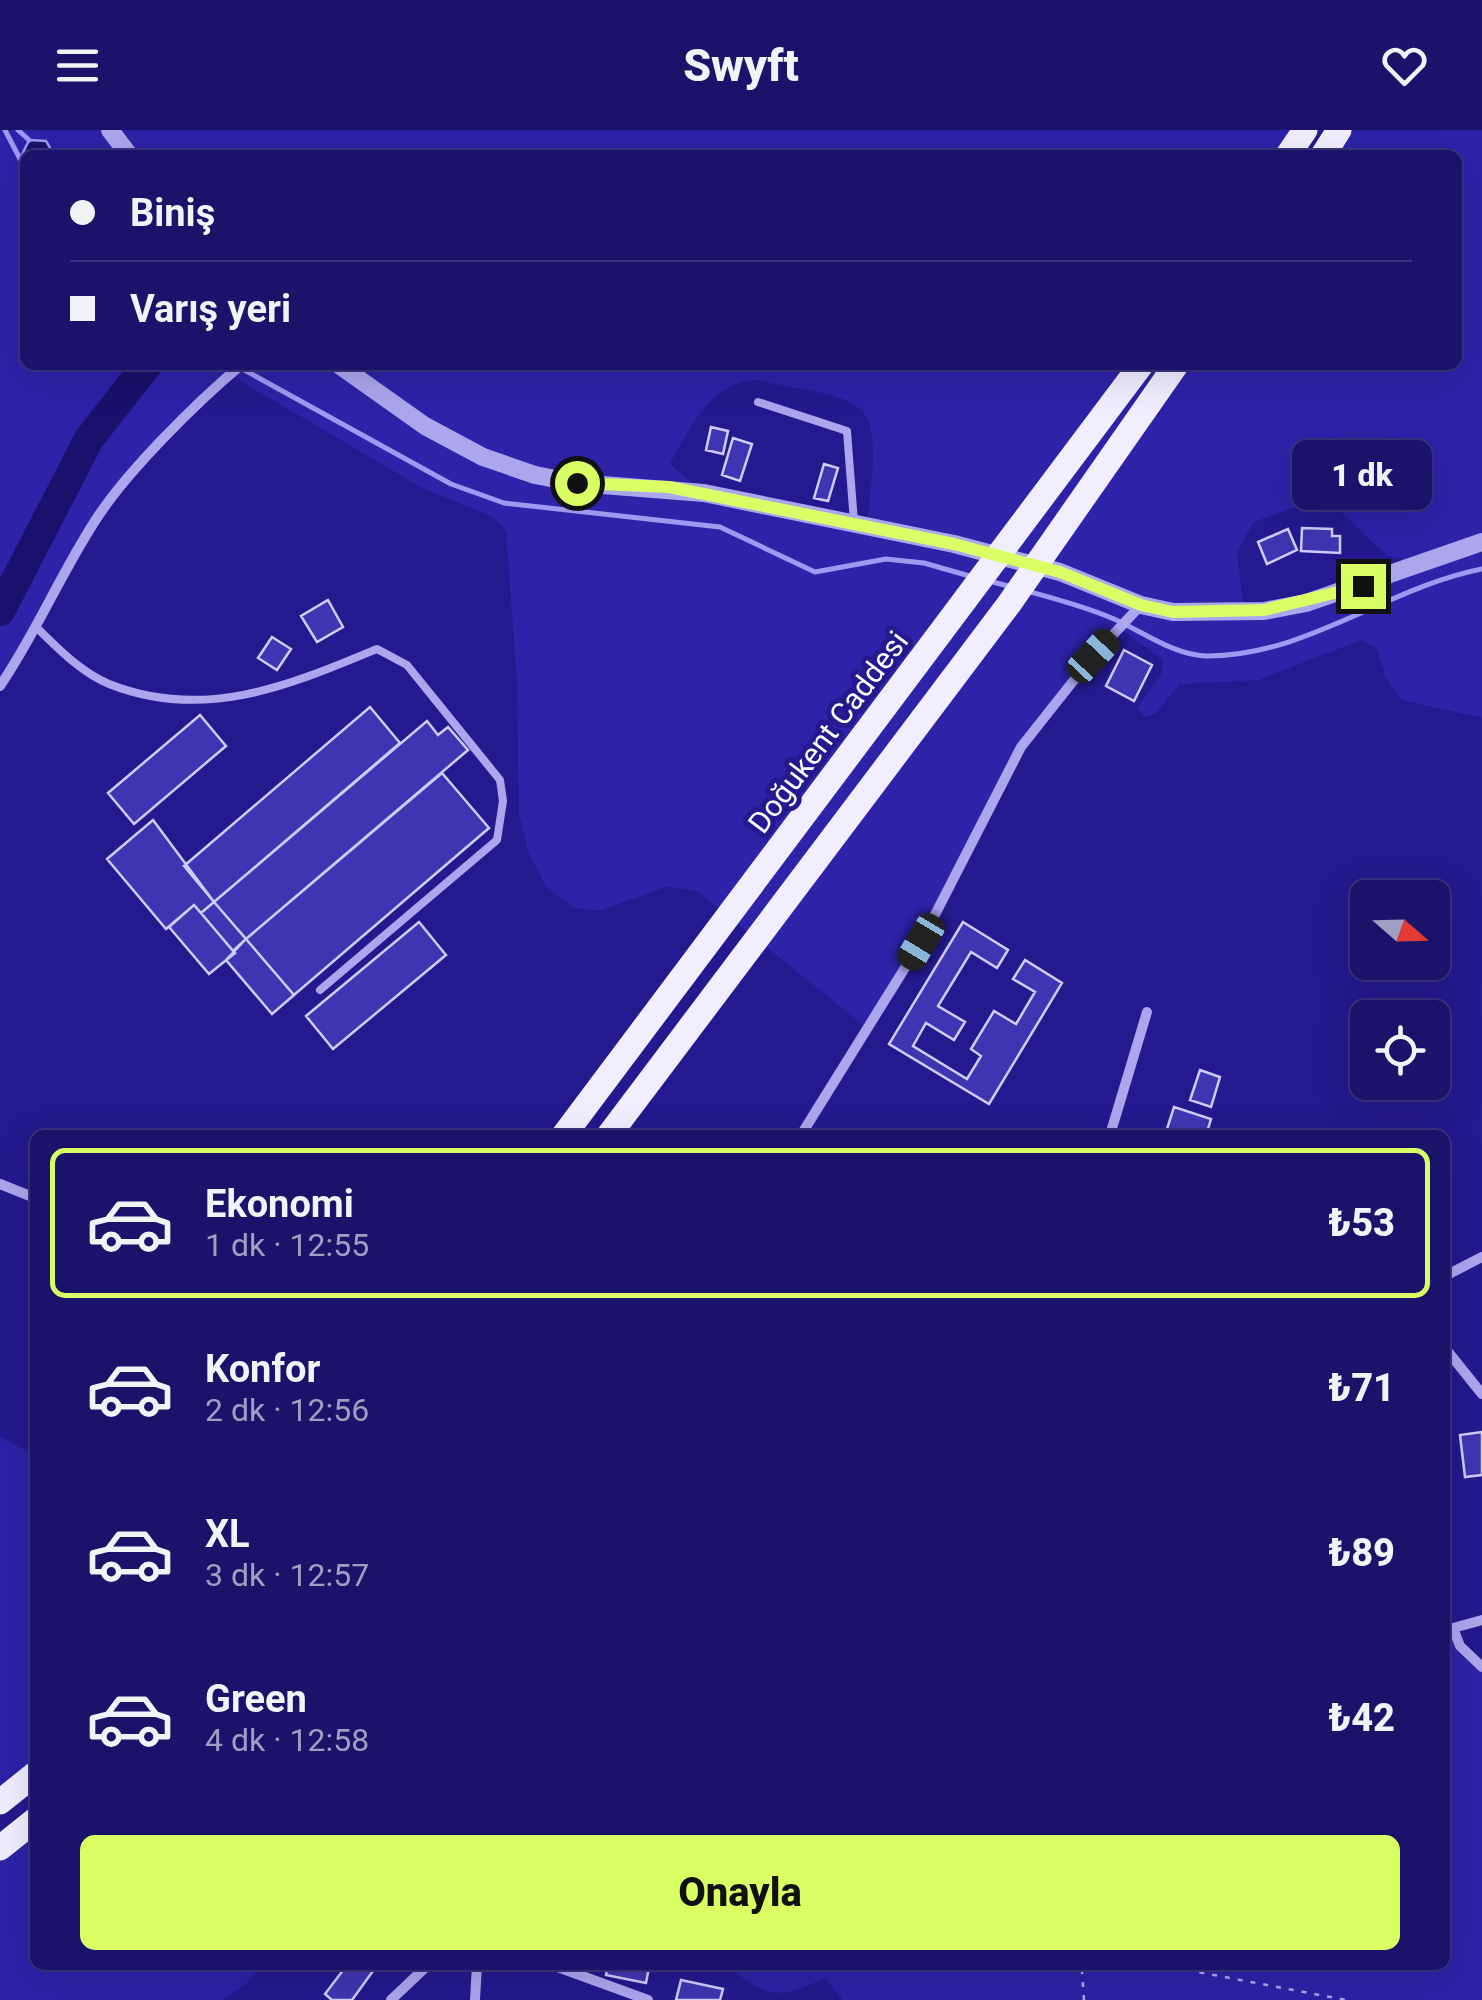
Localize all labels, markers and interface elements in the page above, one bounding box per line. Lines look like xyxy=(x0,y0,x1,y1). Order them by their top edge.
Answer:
icon: menu xyxy=(50,38,105,93)
icon: heart xyxy=(1377,38,1432,93)
text: Swyft xyxy=(683,39,799,92)
text: Biniş xyxy=(130,191,215,235)
text: Varış yeri xyxy=(130,287,291,331)
callout: 1 dk xyxy=(1293,441,1433,511)
text: 1 dk xyxy=(1331,456,1393,494)
route start xyxy=(555,461,600,506)
route end xyxy=(1341,564,1386,609)
street label: Doğukent Caddesi xyxy=(741,624,915,840)
car xyxy=(1062,624,1124,688)
north arrow xyxy=(1350,880,1450,980)
map controls xyxy=(1350,880,1450,1100)
car xyxy=(893,909,949,975)
button: locate xyxy=(1350,1000,1450,1100)
icon: car xyxy=(85,1178,175,1268)
text: Ekonomi xyxy=(205,1182,354,1226)
text: ₺53 xyxy=(1328,1201,1395,1245)
text: 1 dk · 12:55 xyxy=(205,1226,369,1264)
icon: car xyxy=(85,1343,175,1433)
text: Konfor xyxy=(205,1347,320,1391)
text: ₺71 xyxy=(1328,1366,1395,1410)
text: 2 dk · 12:56 xyxy=(205,1391,369,1429)
icon: car xyxy=(85,1508,175,1598)
text: XL xyxy=(205,1512,250,1556)
text: ₺89 xyxy=(1328,1531,1395,1575)
text: 3 dk · 12:57 xyxy=(205,1556,369,1594)
icon: car xyxy=(85,1673,175,1763)
text: Green xyxy=(205,1677,307,1721)
text: ₺42 xyxy=(1328,1696,1395,1740)
text: 4 dk · 12:58 xyxy=(205,1721,369,1759)
button: Onayla xyxy=(80,1835,1400,1950)

